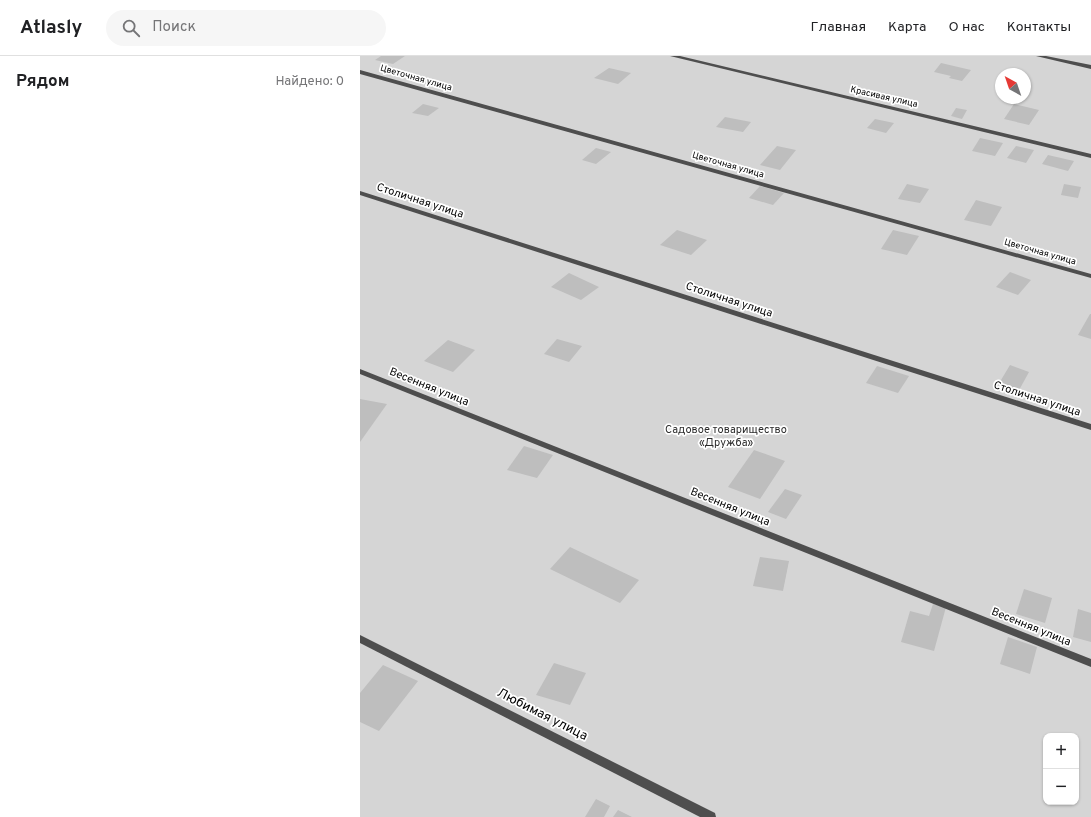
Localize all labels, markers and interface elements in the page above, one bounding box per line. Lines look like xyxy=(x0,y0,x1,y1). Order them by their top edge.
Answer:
search box xyxy=(106,10,386,46)
text: Atlasly xyxy=(20,16,82,40)
icon: search xyxy=(120,17,142,39)
text: Поиск xyxy=(152,18,196,37)
text: Главная xyxy=(811,19,866,36)
text: Карта xyxy=(888,19,926,36)
text: О нас xyxy=(948,19,985,36)
text: Контакты xyxy=(1007,19,1071,36)
street label: Цветочная улица xyxy=(379,62,453,94)
north arrow xyxy=(995,68,1031,104)
text: Рядом xyxy=(16,71,69,93)
text: Найдено: 0 xyxy=(276,74,344,90)
street label: Красивая улица xyxy=(849,84,919,110)
street label: Цветочная улица xyxy=(691,149,765,181)
street label: Столичная улица xyxy=(375,180,465,222)
street label: Цветочная улица xyxy=(1003,236,1077,268)
street label: Столичная улица xyxy=(684,279,774,321)
street label: Весенняя улица xyxy=(387,365,471,409)
street label: Столичная улица xyxy=(992,378,1082,420)
park label: Садовое товарищество «Дружба» xyxy=(665,423,787,450)
street label: Весенняя улица xyxy=(688,485,772,529)
street label: Весенняя улица xyxy=(989,605,1073,649)
street label: Любимая улица xyxy=(494,685,590,745)
map controls xyxy=(1043,733,1079,805)
button: + xyxy=(1043,733,1079,769)
button: − xyxy=(1043,769,1079,805)

